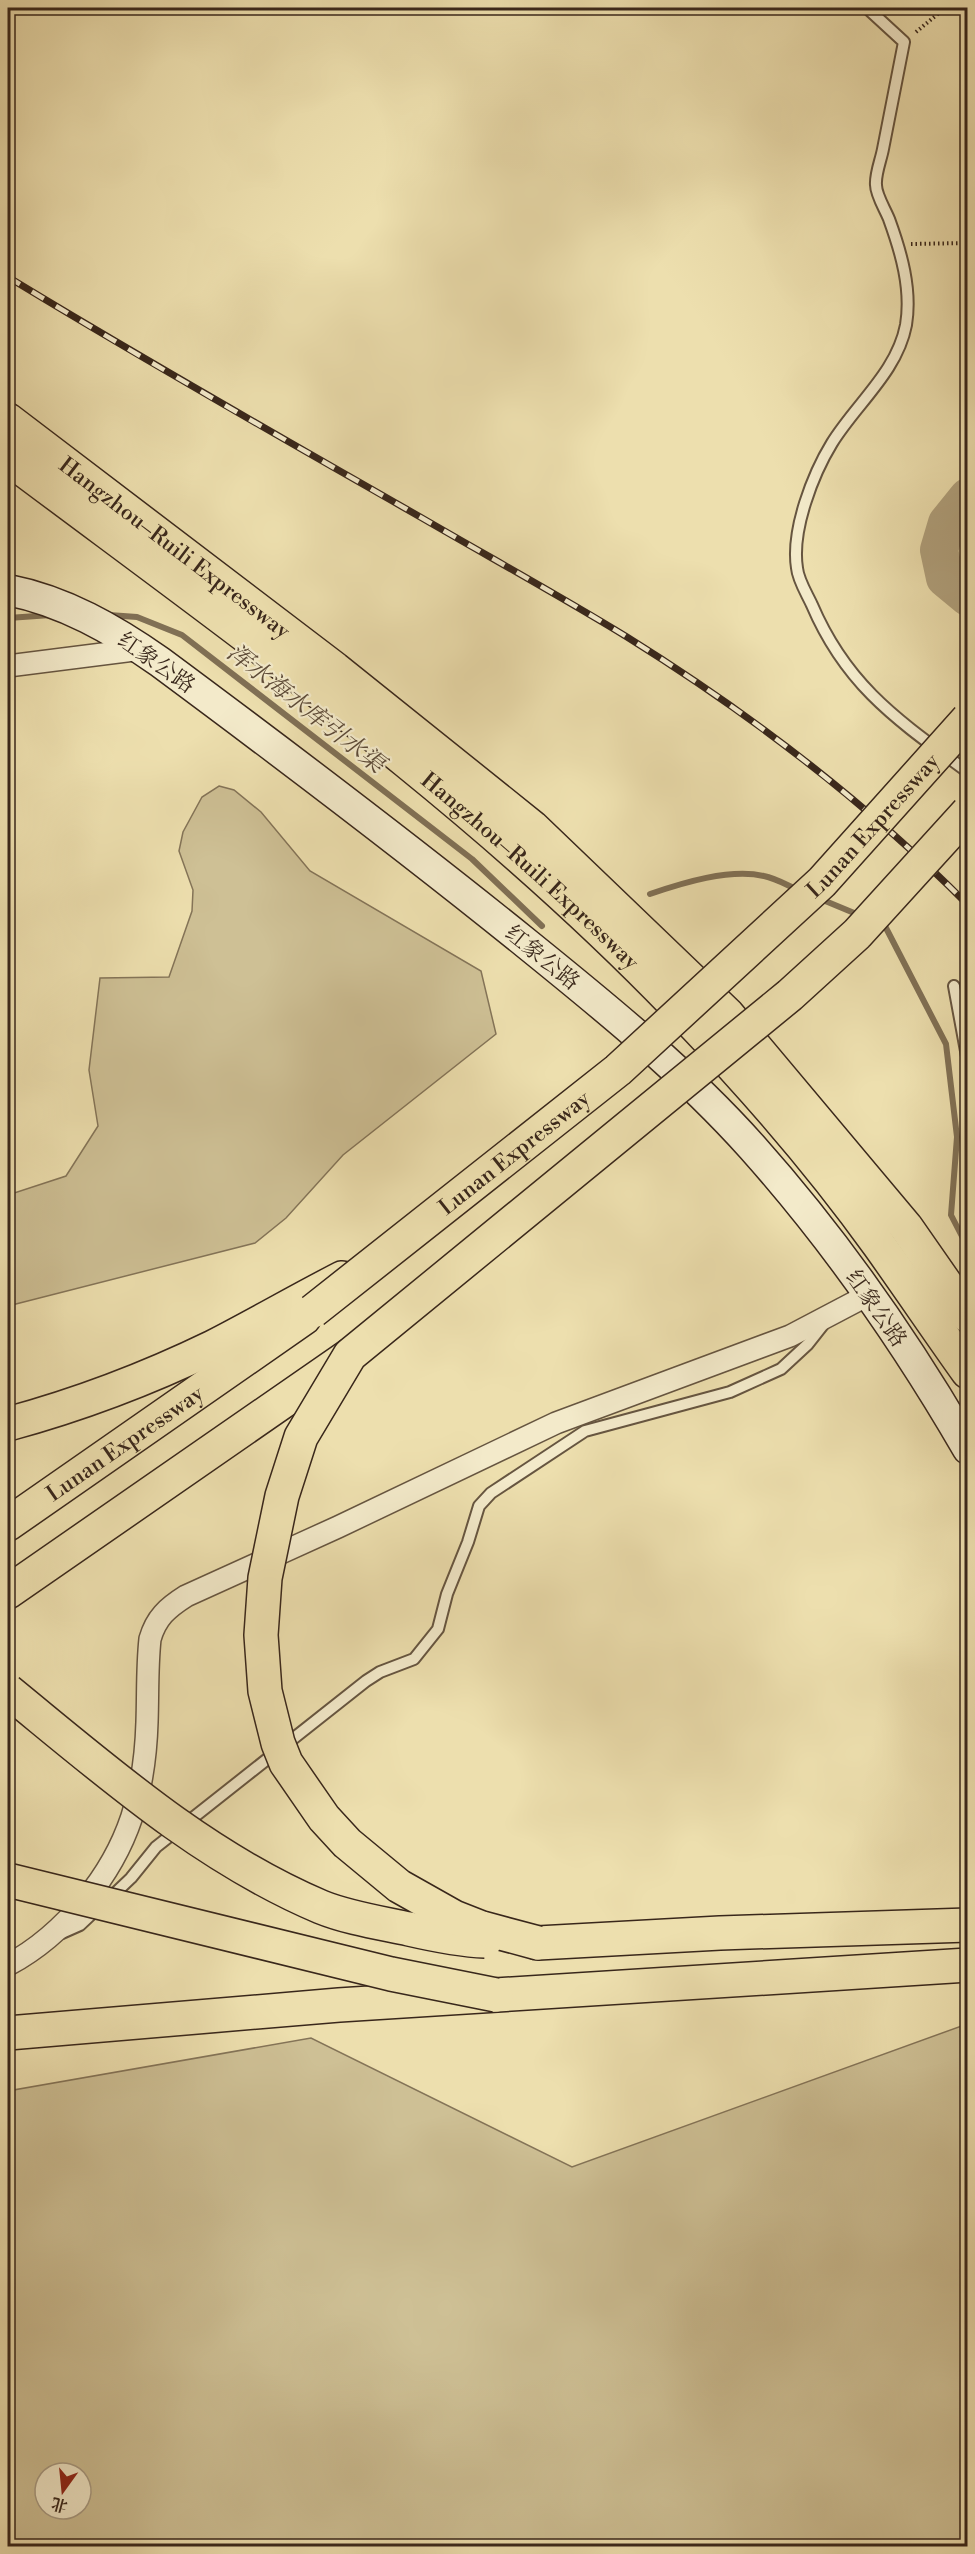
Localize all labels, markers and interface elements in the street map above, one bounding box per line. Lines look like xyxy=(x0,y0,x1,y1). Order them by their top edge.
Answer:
street label: Hangzhou–Ruili Expressway xyxy=(53,452,295,645)
street label: 红象公路 xyxy=(112,627,200,700)
water label: 浑水海水库引水渠 xyxy=(221,638,393,782)
street label: Lunan Expressway xyxy=(802,748,946,904)
street label: Hangzhou–Ruili Expressway xyxy=(415,767,644,976)
street label: 红象公路 xyxy=(499,920,585,996)
street label: Lunan Expressway xyxy=(434,1085,596,1221)
street label: 红象公路 xyxy=(839,1265,912,1353)
street label: Lunan Expressway xyxy=(42,1380,209,1508)
north arrow xyxy=(33,2461,93,2521)
text: 北 xyxy=(49,2493,70,2516)

